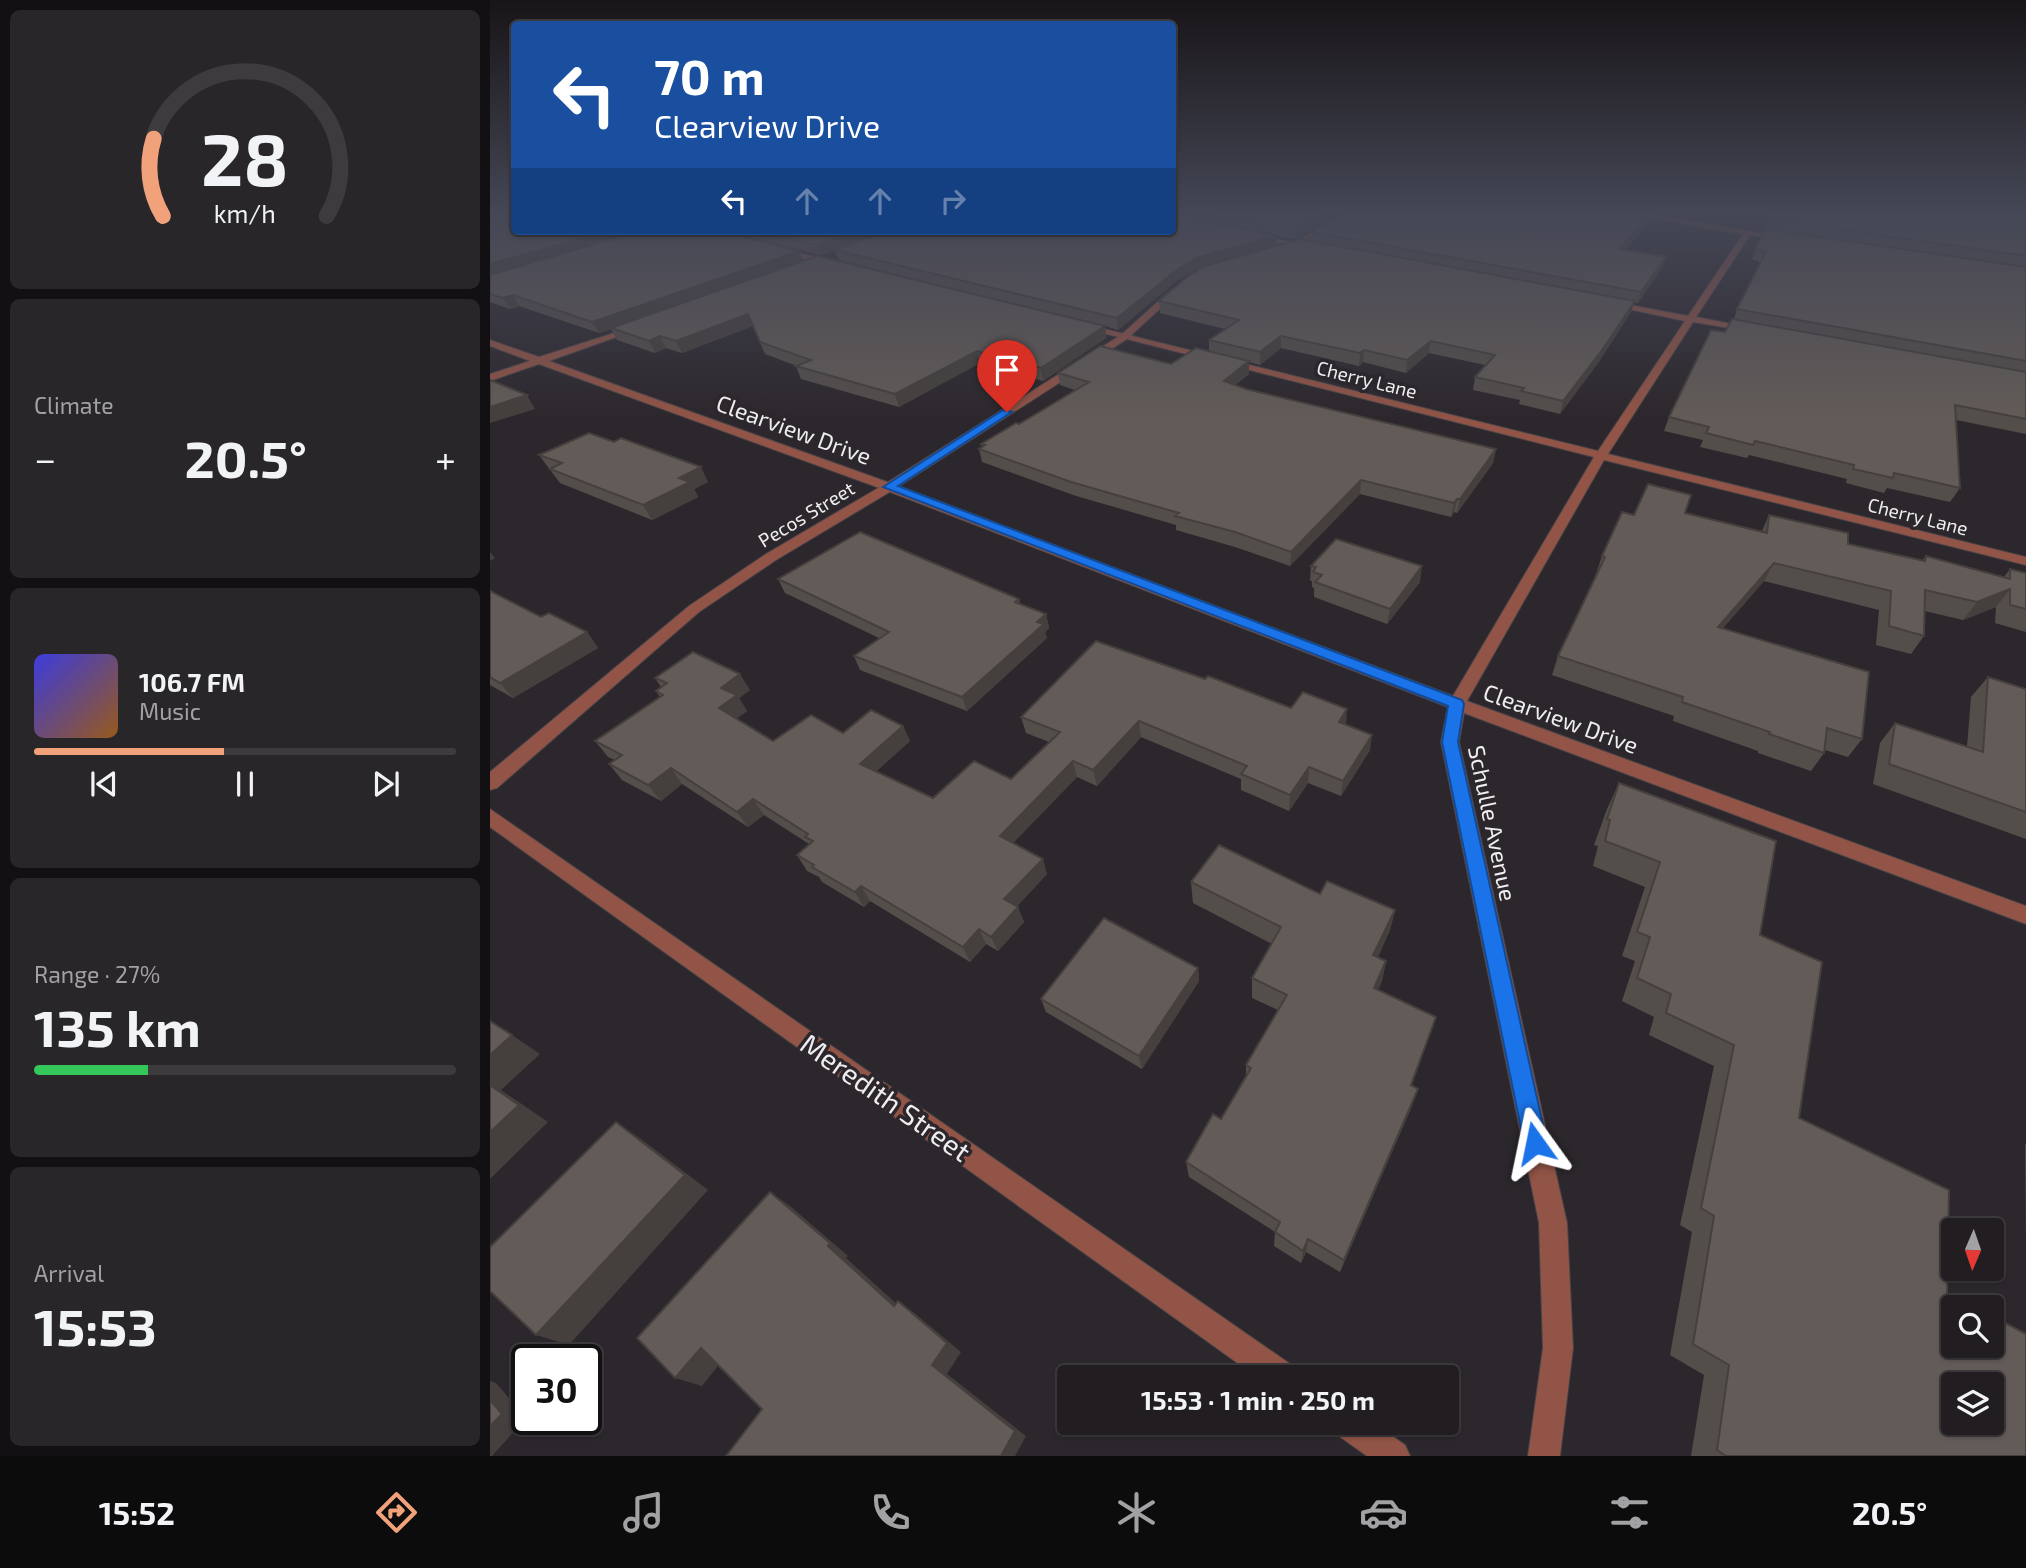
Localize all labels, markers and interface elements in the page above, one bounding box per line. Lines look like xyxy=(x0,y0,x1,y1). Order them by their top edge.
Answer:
text: 70 m xyxy=(654,46,765,105)
icon: left xyxy=(539,49,630,140)
text: Clearview Drive xyxy=(654,106,880,144)
text: 28 xyxy=(201,113,289,201)
icon: left xyxy=(715,182,753,220)
icon: ahead xyxy=(788,182,826,220)
icon: ahead xyxy=(861,182,899,220)
icon: right xyxy=(934,182,972,220)
text: km/h xyxy=(214,197,276,227)
pin xyxy=(977,340,1037,412)
icon: arrive xyxy=(988,351,1026,389)
street label: Cherry Lane xyxy=(1314,355,1420,403)
street label: Clearview Drive xyxy=(713,388,875,470)
text: Climate xyxy=(34,391,114,419)
text: 20.5° xyxy=(184,426,307,488)
text: − xyxy=(34,435,56,481)
text: + xyxy=(435,435,456,481)
street label: Pecos Street xyxy=(754,476,858,552)
street label: Cherry Lane xyxy=(1865,492,1971,540)
text: 106.7 FM xyxy=(139,666,245,697)
street label: Clearview Drive xyxy=(1480,677,1642,759)
text: Music xyxy=(139,697,201,725)
street label: Schulle Avenue xyxy=(1463,743,1523,903)
icon: previous xyxy=(85,765,123,803)
icon: pause xyxy=(226,765,264,803)
icon: next xyxy=(367,765,405,803)
text: Range · 27% xyxy=(34,960,160,988)
text: 135 km xyxy=(34,995,201,1057)
street label: Meredith Street xyxy=(795,1026,977,1168)
position arrow xyxy=(1498,1106,1572,1180)
north arrow xyxy=(1941,1218,2004,1281)
map controls xyxy=(1941,1218,2004,1435)
text: Arrival xyxy=(34,1259,104,1287)
text: 15:53 xyxy=(34,1294,157,1356)
button: search xyxy=(1941,1295,2004,1358)
speed limit sign: 30 xyxy=(511,1344,602,1435)
button: layers xyxy=(1941,1372,2004,1435)
text: 15:53 · 1 min · 250 m xyxy=(1141,1384,1375,1415)
icon: directions xyxy=(372,1488,421,1537)
icon: music xyxy=(619,1488,668,1537)
icon: phone xyxy=(866,1488,915,1537)
icon: climate xyxy=(1112,1488,1161,1537)
icon: car xyxy=(1359,1488,1408,1537)
icon: filters xyxy=(1605,1488,1654,1537)
text: 15:52 xyxy=(99,1493,175,1531)
text: 20.5° xyxy=(1852,1493,1927,1531)

